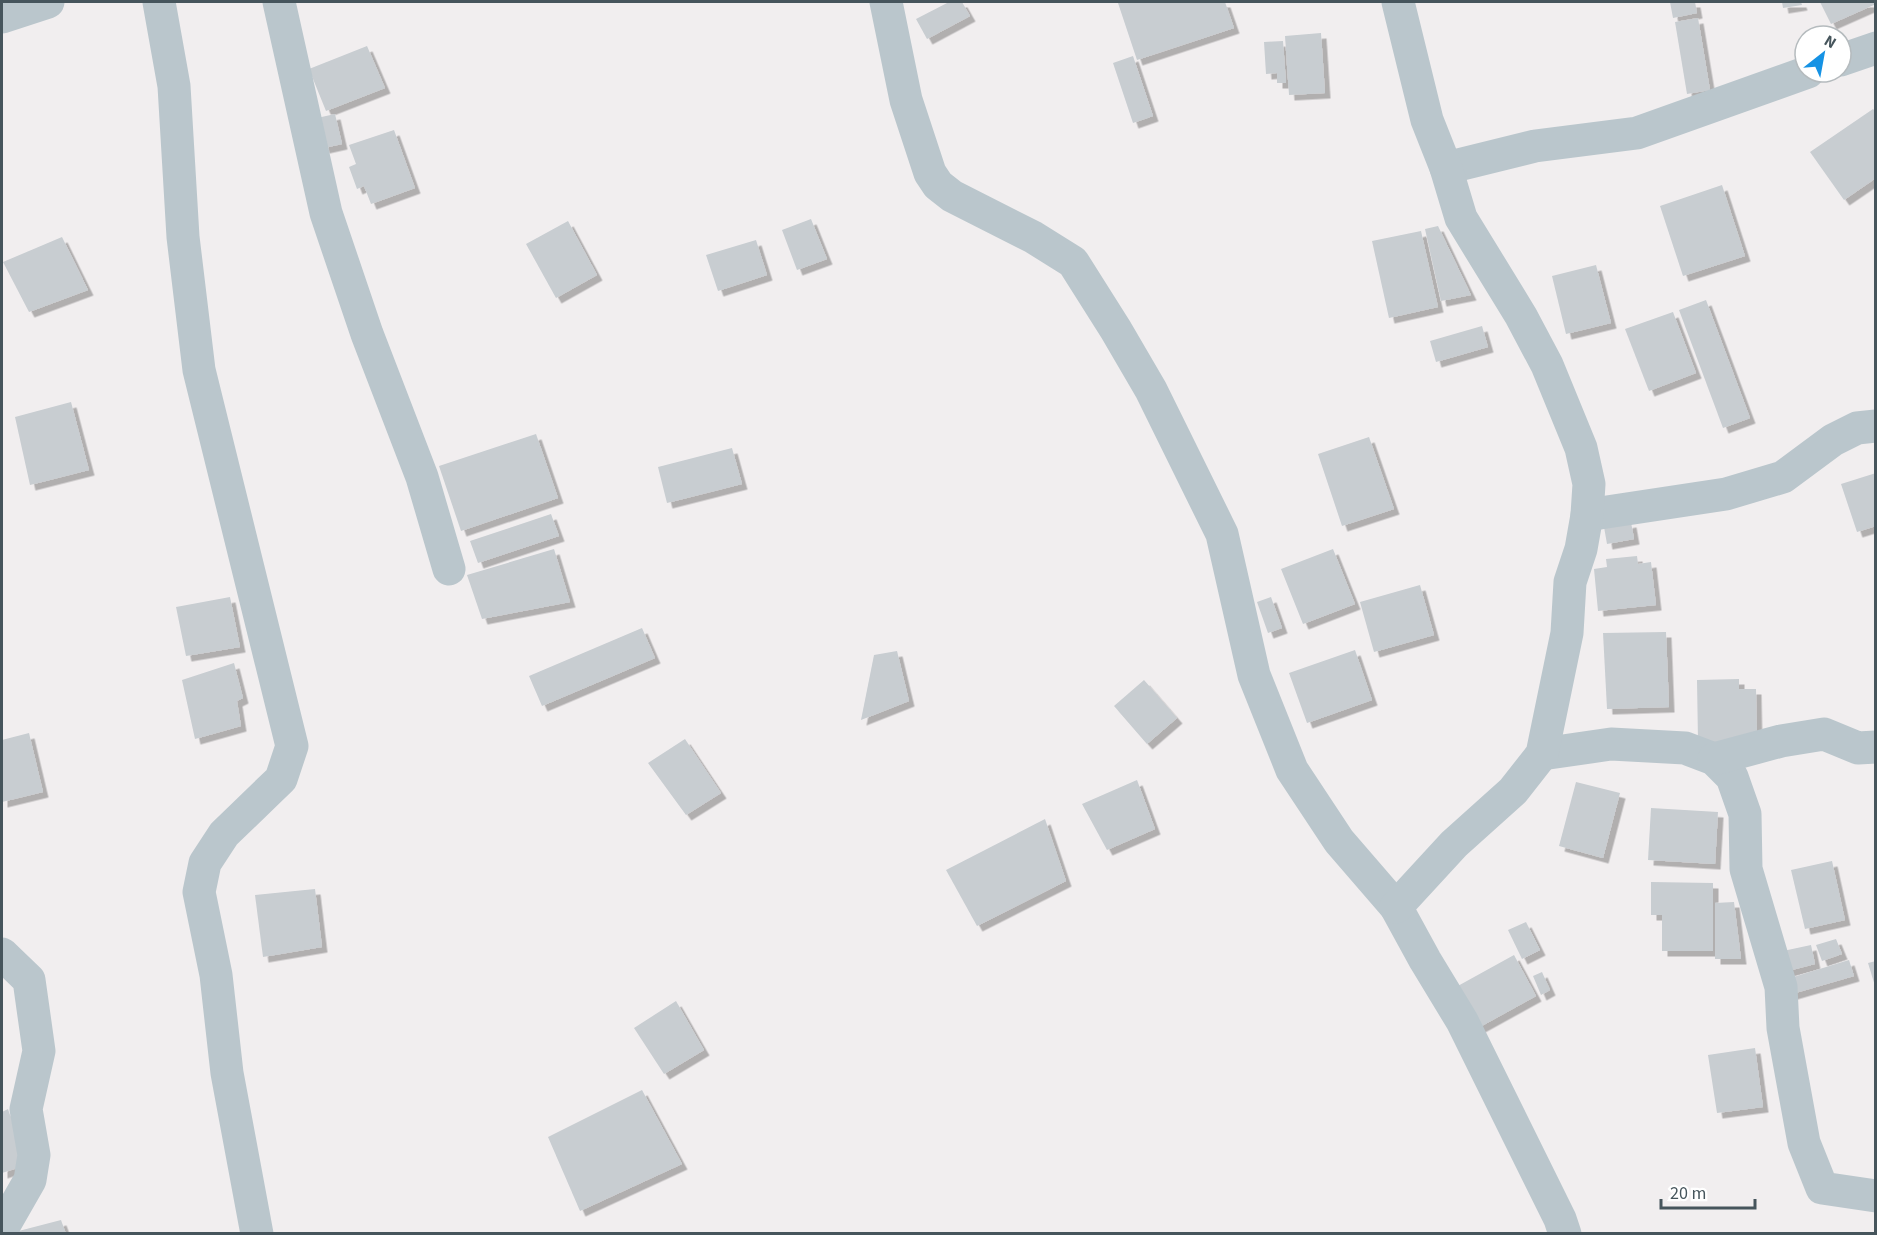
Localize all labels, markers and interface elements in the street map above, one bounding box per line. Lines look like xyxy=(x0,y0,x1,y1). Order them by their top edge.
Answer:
north arrow xyxy=(1793,24,1853,84)
text: N xyxy=(1820,30,1840,54)
scale bar xyxy=(1661,1172,1756,1210)
text: 20 m xyxy=(1670,1181,1706,1206)

